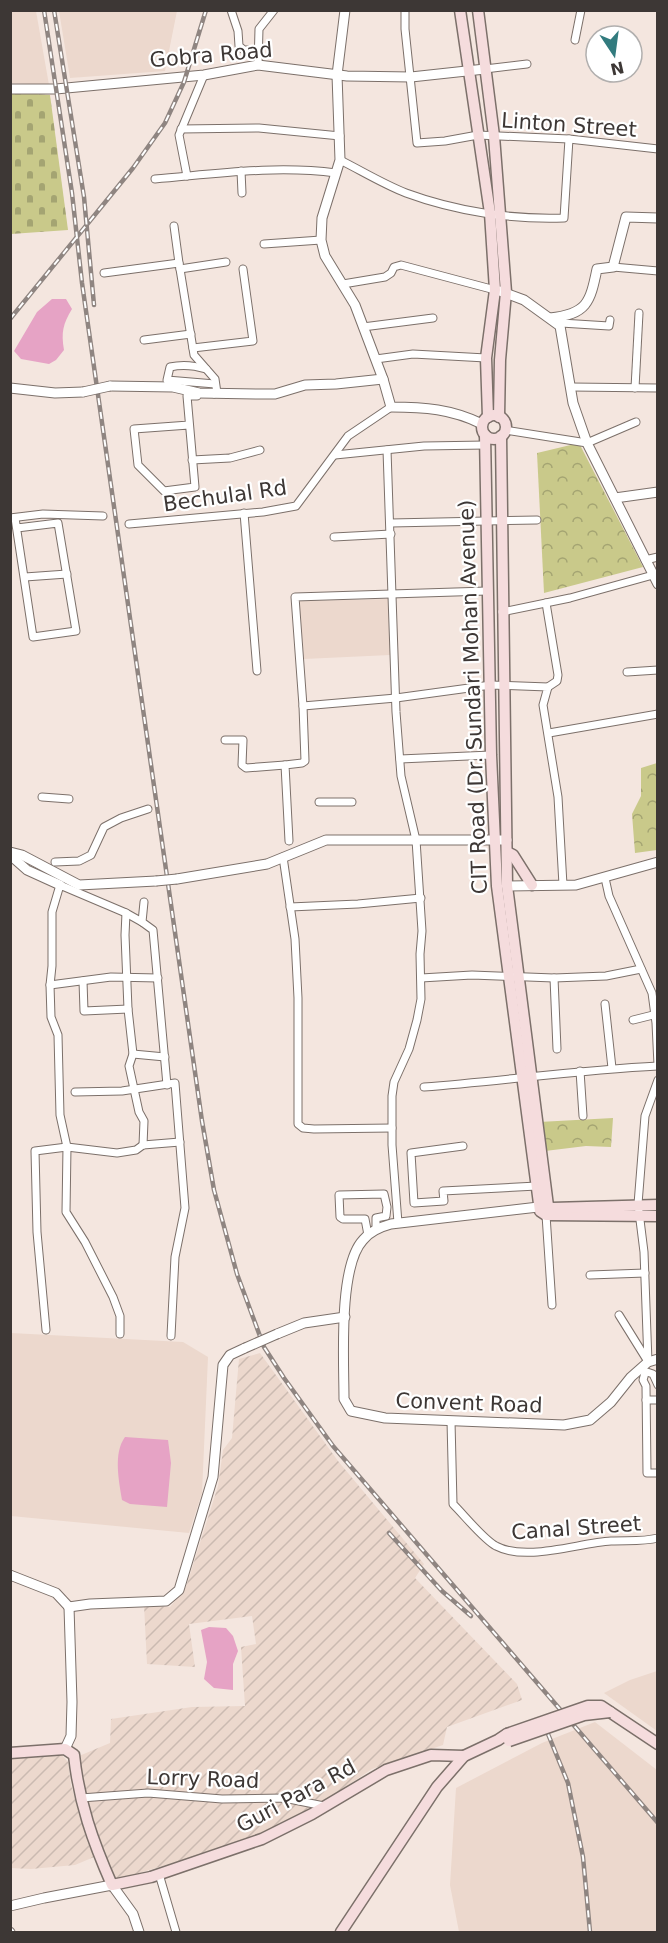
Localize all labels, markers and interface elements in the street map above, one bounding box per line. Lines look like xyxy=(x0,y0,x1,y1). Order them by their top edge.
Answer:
north arrow xyxy=(584,24,644,84)
street label: Gobra Road xyxy=(149,38,273,72)
text: N xyxy=(609,57,626,79)
street label: Linton Street xyxy=(500,108,638,142)
street label: Bechulal Rd xyxy=(162,475,288,517)
street label: CIT Road (Dr. Sundari Mohan Avenue) xyxy=(454,499,492,895)
street label: Convent Road xyxy=(395,1388,543,1418)
street label: Canal Street xyxy=(510,1511,642,1545)
street label: Guri Para Rd xyxy=(232,1755,360,1837)
street label: Lorry Road xyxy=(146,1765,260,1793)

